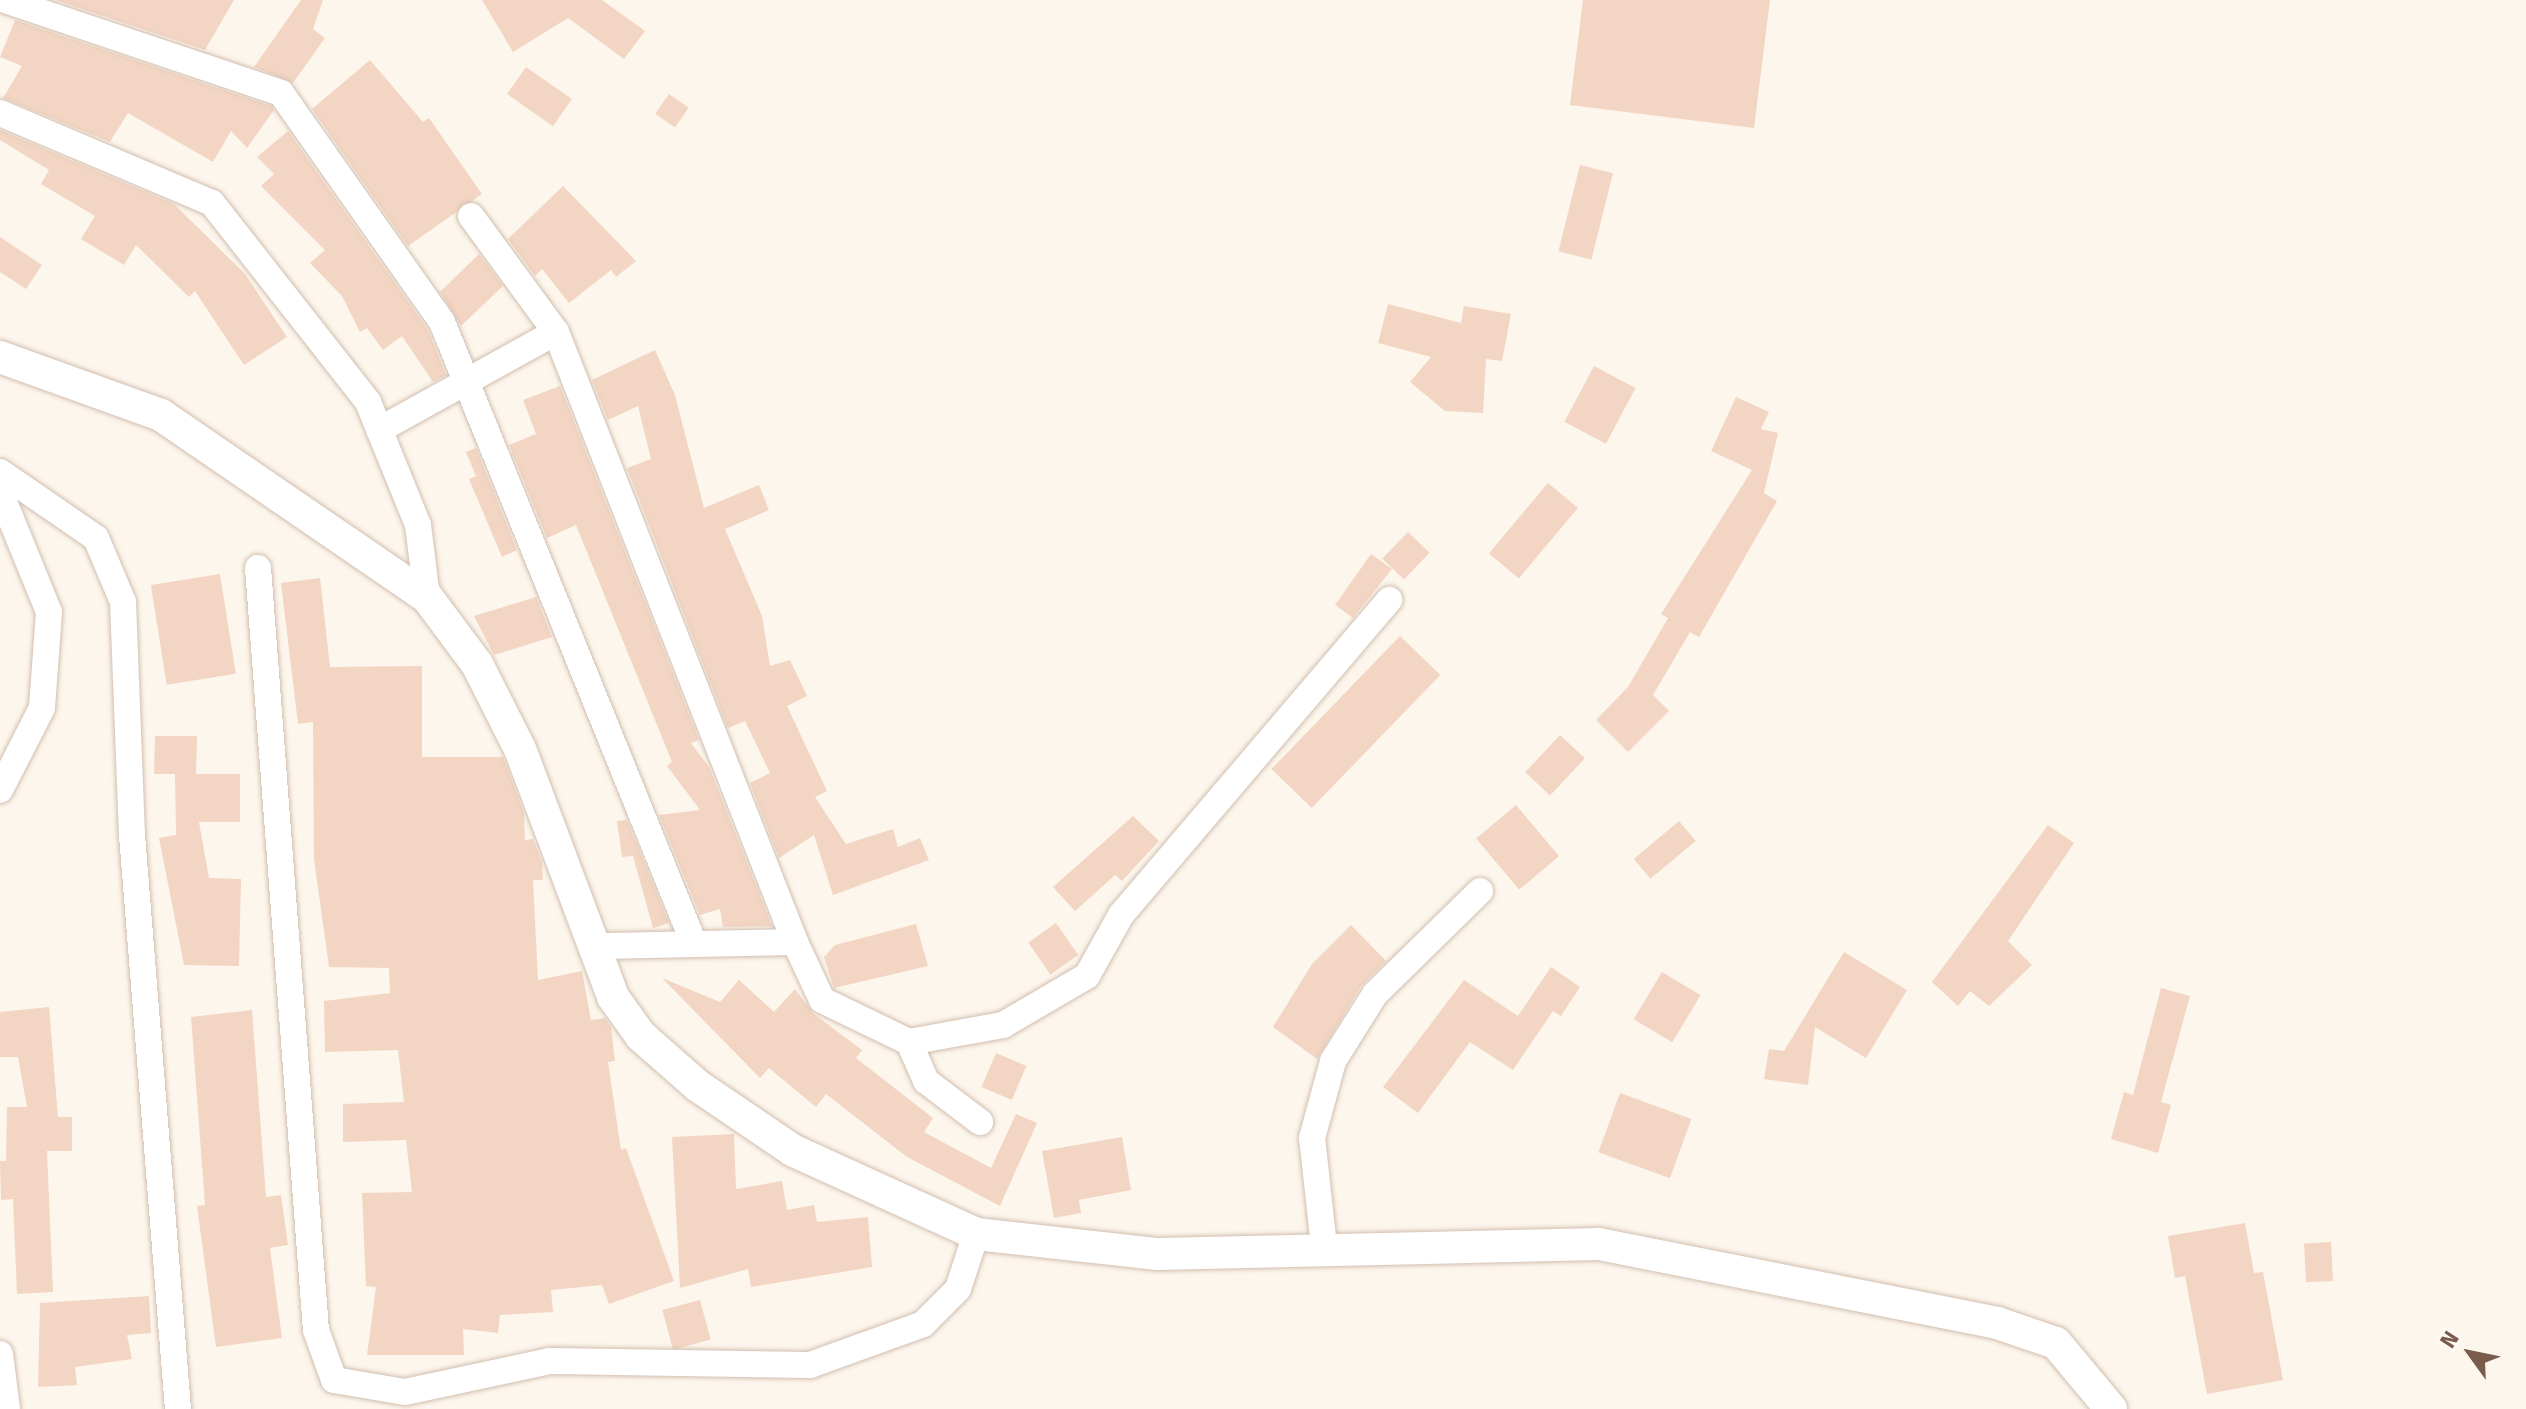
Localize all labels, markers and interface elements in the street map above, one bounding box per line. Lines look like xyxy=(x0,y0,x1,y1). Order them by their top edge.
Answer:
north arrow xyxy=(2430,1313,2510,1393)
text: N xyxy=(2434,1326,2465,1353)

